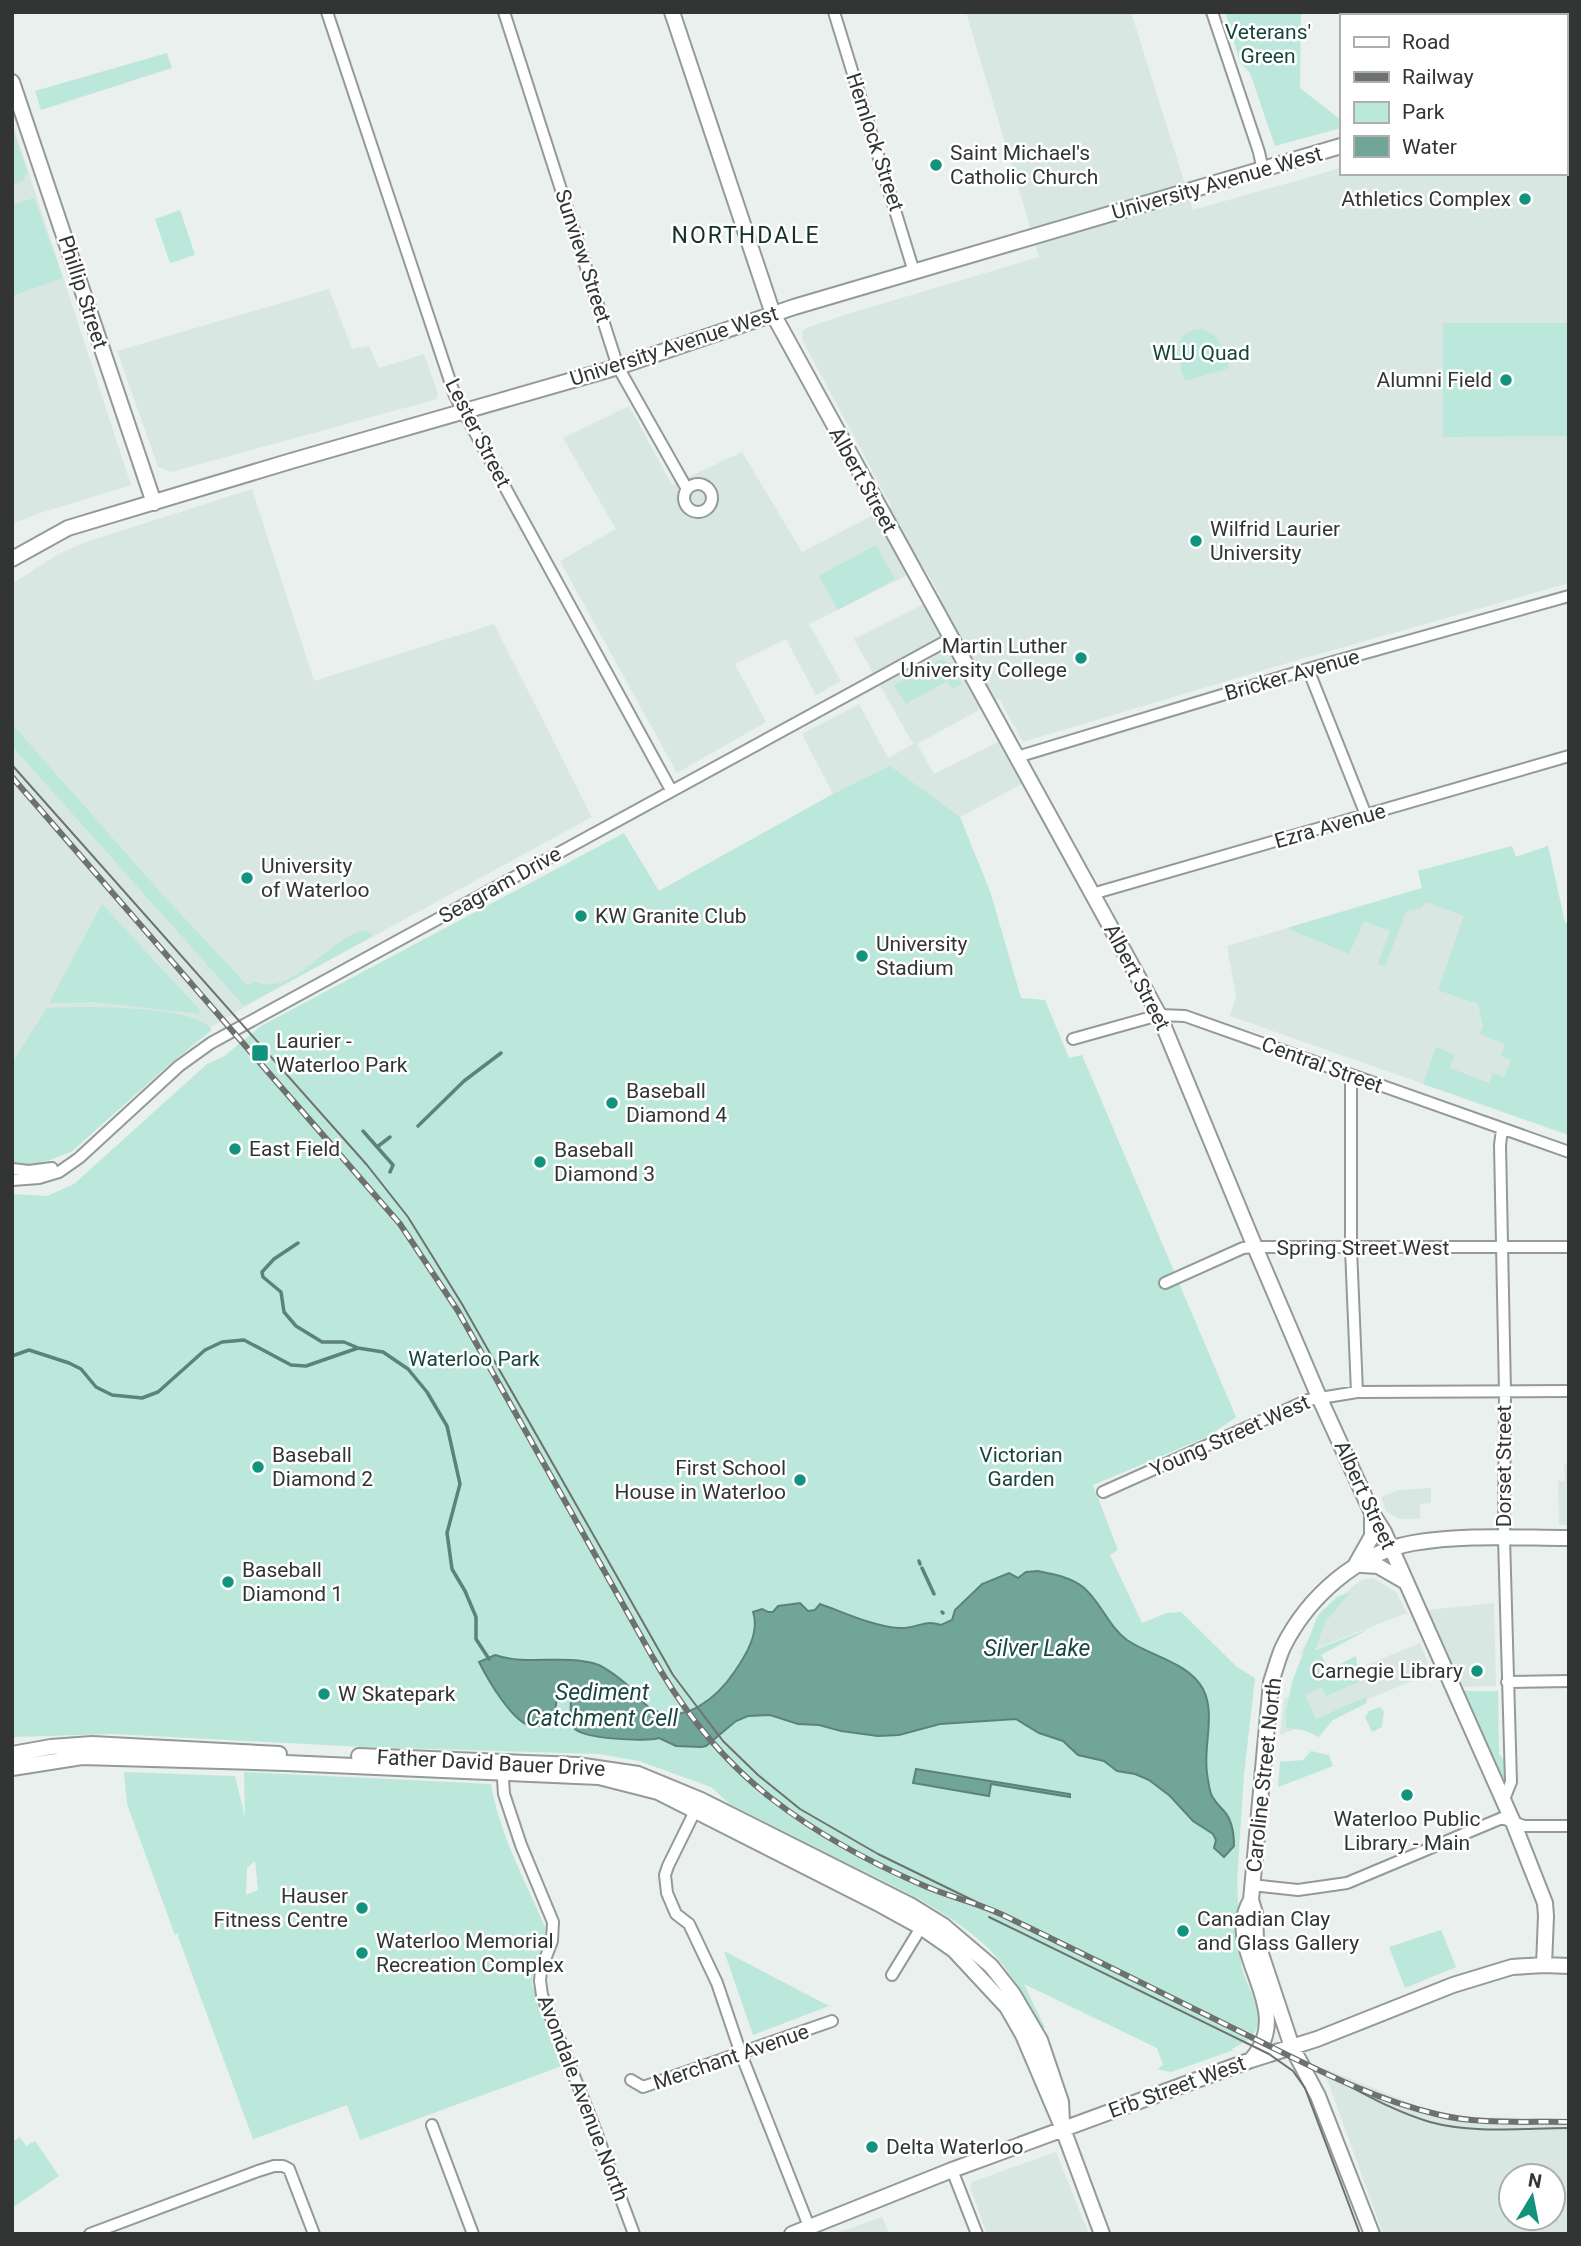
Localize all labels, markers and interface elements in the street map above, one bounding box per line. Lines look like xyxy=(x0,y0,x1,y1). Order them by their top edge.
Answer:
legend xyxy=(1340,14,1567,175)
park label: Veterans' Green xyxy=(1225,20,1311,68)
text: Road xyxy=(1402,30,1450,54)
text: Railway xyxy=(1402,65,1474,89)
street label: Hemlock Street xyxy=(841,70,909,214)
text: Park xyxy=(1402,100,1445,124)
text: Water xyxy=(1402,135,1457,159)
place label: Saint Michael's Catholic Church xyxy=(950,141,1098,189)
street label: University Avenue West xyxy=(1109,141,1325,225)
marker: Saint Michael's Catholic Church xyxy=(928,157,944,173)
street label: Sunview Street xyxy=(550,186,616,326)
place label: Athletics Complex xyxy=(1341,187,1511,211)
marker: Athletics Complex xyxy=(1517,191,1533,207)
district label: NORTHDALE xyxy=(672,222,820,249)
street label: Phillip Street xyxy=(53,232,113,352)
street label: University Avenue West xyxy=(567,301,781,391)
park label: WLU Quad xyxy=(1152,341,1250,365)
place label: Alumni Field xyxy=(1376,368,1492,392)
marker: Alumni Field xyxy=(1498,372,1514,388)
street label: Lester Street xyxy=(440,375,516,492)
street label: Albert Street xyxy=(824,423,902,537)
place label: Wilfrid Laurier University xyxy=(1210,517,1340,565)
marker: Wilfrid Laurier University xyxy=(1188,533,1204,549)
place label: Martin Luther University College xyxy=(901,634,1067,682)
street label: Bricker Avenue xyxy=(1222,644,1362,706)
marker: Martin Luther University College xyxy=(1073,650,1089,666)
street label: Ezra Avenue xyxy=(1272,799,1388,853)
street label: Seagram Drive xyxy=(435,842,565,928)
place label: University of Waterloo xyxy=(261,854,369,902)
marker: University of Waterloo xyxy=(239,870,255,886)
place label: KW Granite Club xyxy=(595,904,747,928)
marker: KW Granite Club xyxy=(573,908,589,924)
street label: Albert Street xyxy=(1099,920,1175,1034)
place label: University Stadium xyxy=(876,932,967,980)
marker: University Stadium xyxy=(854,948,870,964)
place label: Laurier - Waterloo Park xyxy=(276,1029,408,1077)
street label: Central Street xyxy=(1258,1032,1386,1098)
marker: Laurier - Waterloo Park xyxy=(250,1043,270,1063)
place label: Baseball Diamond 4 xyxy=(626,1079,727,1127)
marker: Baseball Diamond 4 xyxy=(604,1095,620,1111)
place label: East Field xyxy=(249,1137,340,1161)
place label: Baseball Diamond 3 xyxy=(554,1138,655,1186)
marker: East Field xyxy=(227,1141,243,1157)
marker: Baseball Diamond 3 xyxy=(532,1154,548,1170)
street label: Spring Street West xyxy=(1277,1236,1450,1260)
park label: Waterloo Park xyxy=(408,1347,540,1371)
street label: Young Street West xyxy=(1147,1390,1313,1482)
street label: Dorset Street xyxy=(1492,1405,1516,1527)
street label: Albert Street xyxy=(1329,1437,1401,1553)
place label: Baseball Diamond 2 xyxy=(272,1443,373,1491)
park label: Victorian Garden xyxy=(979,1443,1063,1491)
place label: First School House in Waterloo xyxy=(614,1456,786,1504)
marker: Baseball Diamond 2 xyxy=(250,1459,266,1475)
marker: First School House in Waterloo xyxy=(792,1472,808,1488)
place label: Baseball Diamond 1 xyxy=(242,1558,343,1606)
marker: Baseball Diamond 1 xyxy=(220,1574,236,1590)
water label: Silver Lake xyxy=(984,1635,1091,1662)
place label: Carnegie Library xyxy=(1311,1659,1463,1683)
marker: Carnegie Library xyxy=(1469,1663,1485,1679)
street label: Caroline Street North xyxy=(1242,1676,1286,1874)
water label: Sediment Catchment Cell xyxy=(526,1679,678,1732)
place label: W Skatepark xyxy=(338,1682,456,1706)
marker: W Skatepark xyxy=(316,1686,332,1702)
street label: Father David Bauer Drive xyxy=(376,1745,606,1781)
marker: Waterloo Public Library - Main xyxy=(1399,1787,1415,1803)
place label: Waterloo Public Library - Main xyxy=(1334,1807,1480,1855)
place label: Hauser Fitness Centre xyxy=(213,1884,348,1932)
marker: Hauser Fitness Centre xyxy=(354,1900,370,1916)
place label: Canadian Clay and Glass Gallery xyxy=(1197,1907,1359,1955)
marker: Canadian Clay and Glass Gallery xyxy=(1175,1923,1191,1939)
place label: Waterloo Memorial Recreation Complex xyxy=(376,1929,564,1977)
marker: Waterloo Memorial Recreation Complex xyxy=(354,1945,370,1961)
street label: Avondale Avenue North xyxy=(533,1992,633,2204)
street label: Merchant Avenue xyxy=(650,2019,812,2095)
street label: Erb Street West xyxy=(1105,2051,1249,2123)
place label: Delta Waterloo xyxy=(886,2135,1023,2159)
marker: Delta Waterloo xyxy=(864,2139,880,2155)
north arrow xyxy=(1497,2162,1567,2232)
text: N xyxy=(1526,2168,1543,2193)

